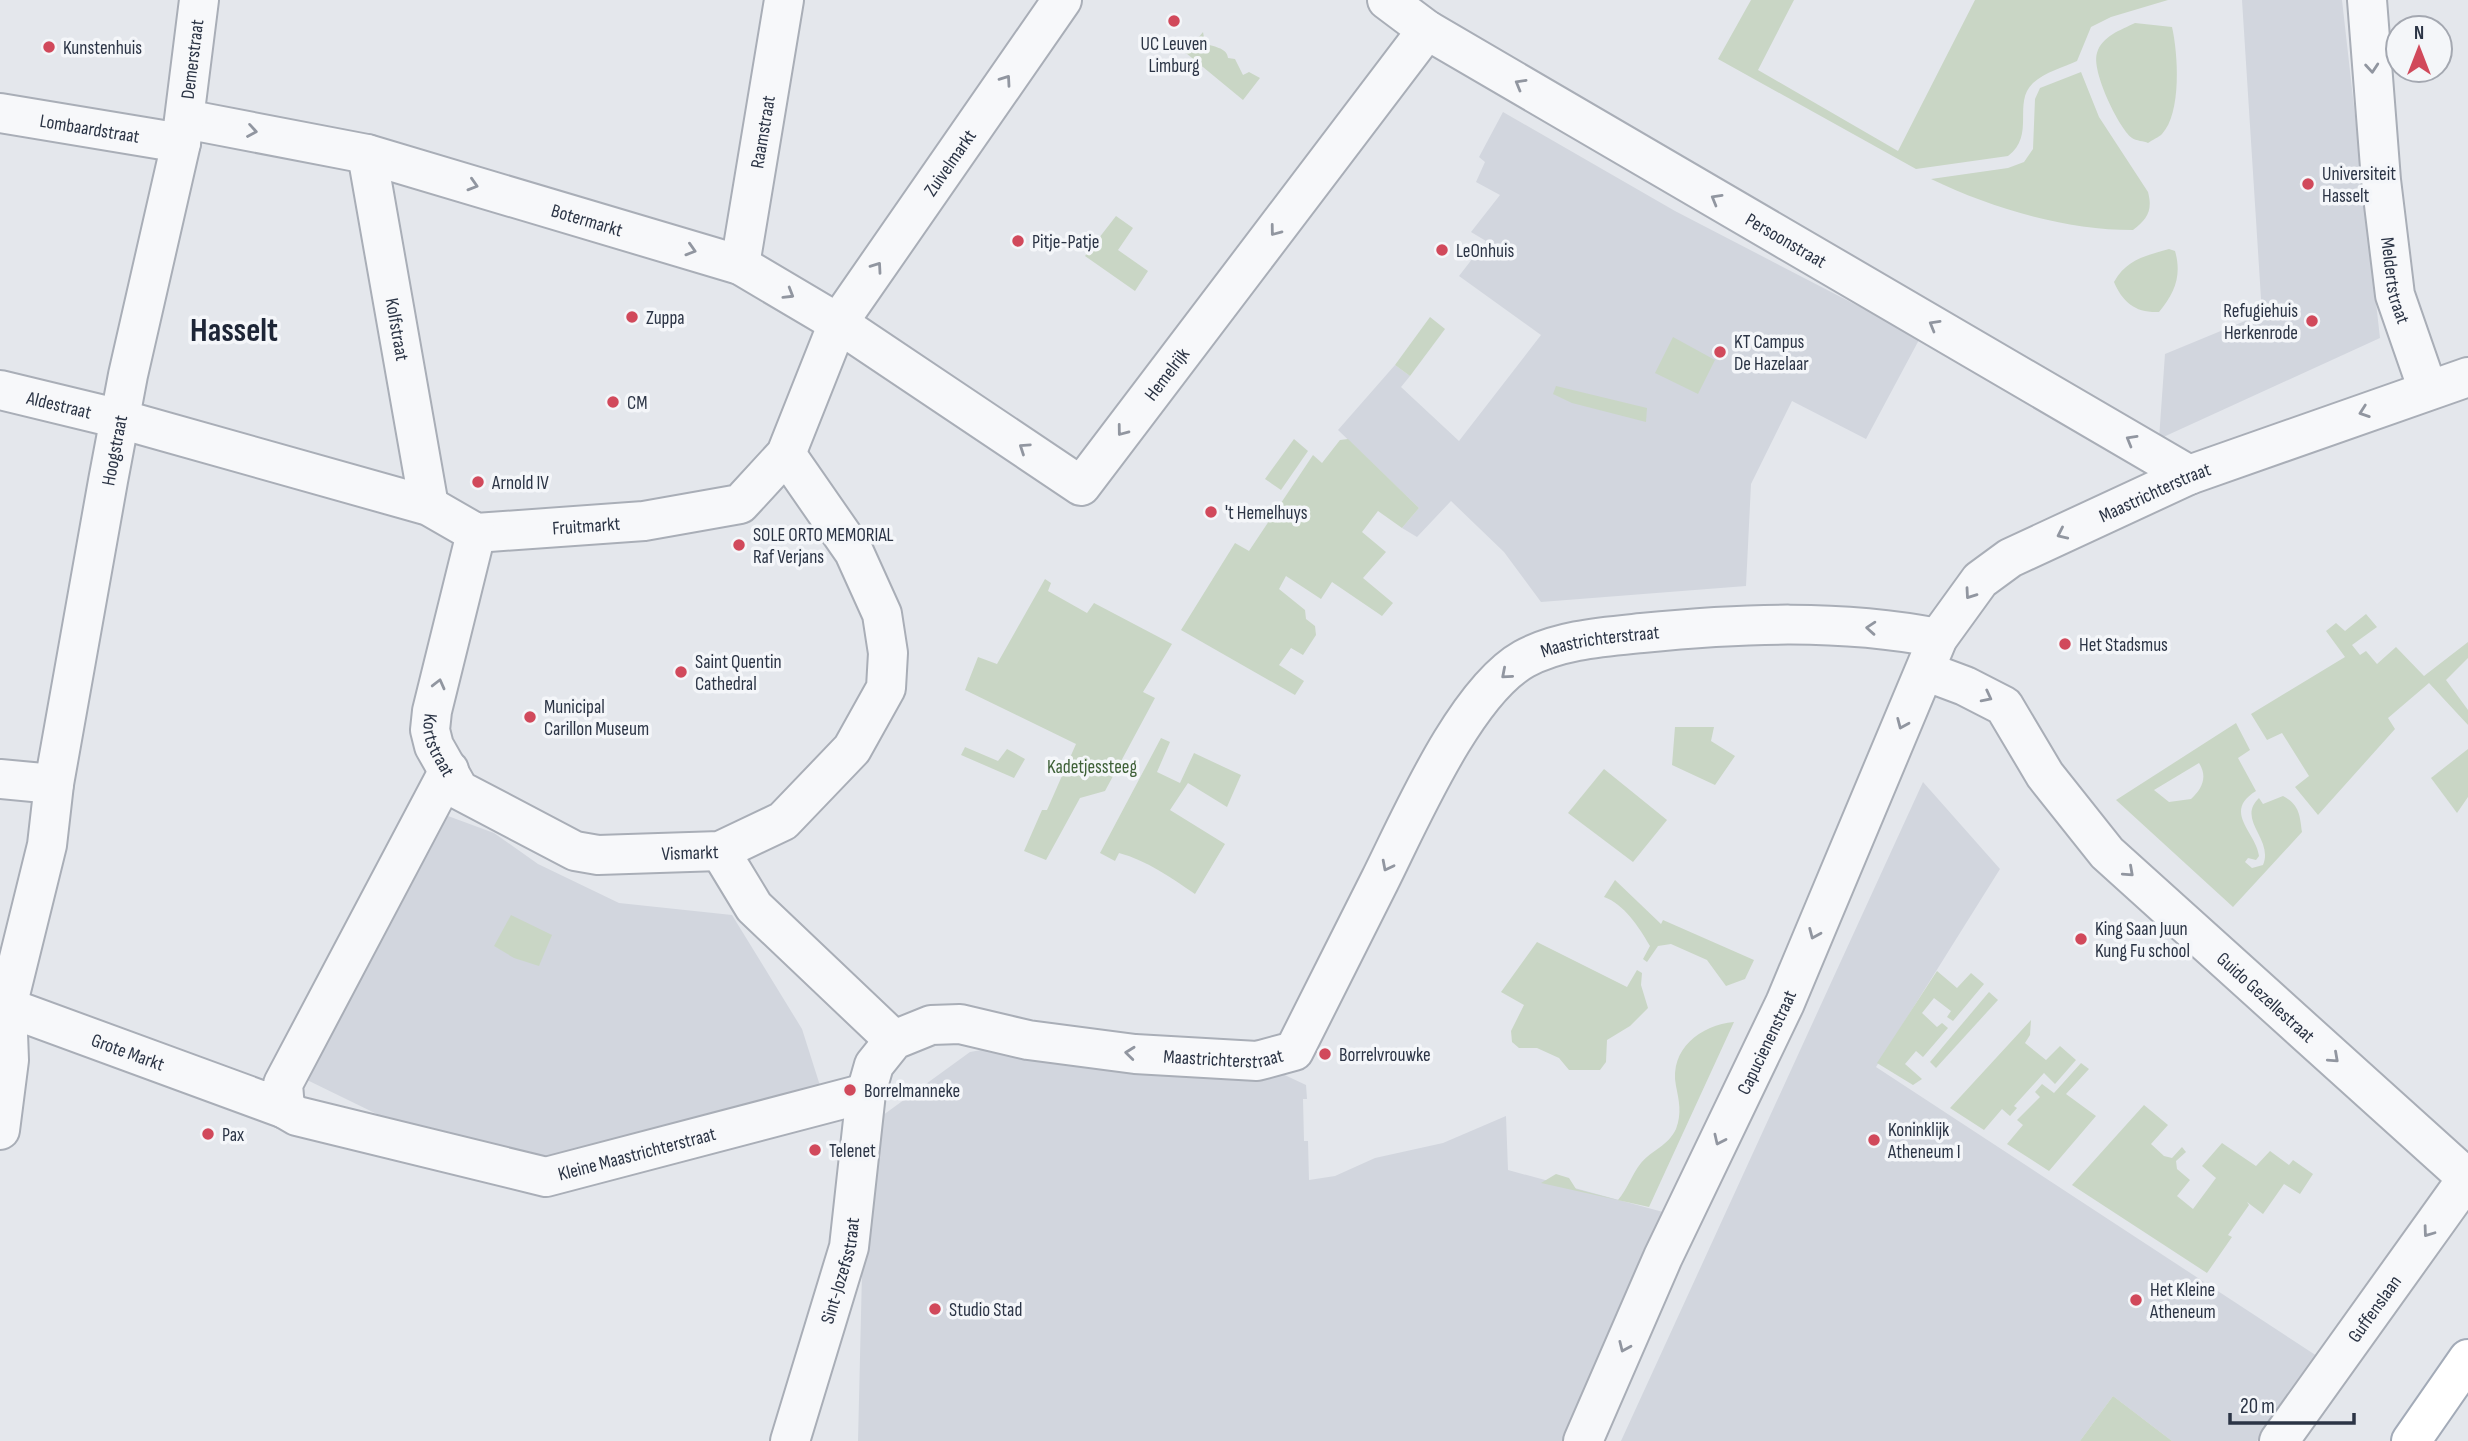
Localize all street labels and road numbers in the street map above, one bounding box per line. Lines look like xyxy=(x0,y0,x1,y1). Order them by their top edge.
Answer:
street label: Demerstraat xyxy=(177,18,209,101)
street label: Raamstraat xyxy=(746,94,781,170)
street label: Lombaardstraat xyxy=(38,110,141,149)
street label: Zuivelmarkt xyxy=(920,125,982,201)
street label: Botermarkt xyxy=(548,199,625,242)
street label: Persoonstraat xyxy=(1741,209,1830,274)
street label: Meldertstraat xyxy=(2375,236,2414,327)
street label: Kolfstraat xyxy=(380,296,413,363)
street label: Hemelrijk xyxy=(1140,343,1195,406)
street label: Aldestraat xyxy=(23,387,94,425)
street label: Hoogstraat xyxy=(97,413,133,488)
street label: Maastrichterstraat xyxy=(2096,458,2214,528)
street label: Fruitmarkt xyxy=(551,513,621,541)
street label: Maastrichterstraat xyxy=(1538,621,1661,663)
street label: Kortstraat xyxy=(417,712,459,781)
street label: Vismarkt xyxy=(661,841,719,866)
street label: Guido Gezellestraat xyxy=(2211,948,2319,1048)
street label: Capucienenstraat xyxy=(1733,987,1802,1099)
street label: Grote Markt xyxy=(88,1029,167,1077)
street label: Maastrichterstraat xyxy=(1163,1044,1286,1074)
street label: Kleine Maastrichterstraat xyxy=(556,1123,719,1186)
street label: Sint-Jozefsstraat xyxy=(816,1216,865,1327)
street label: Guffenslaan xyxy=(2343,1271,2407,1347)

